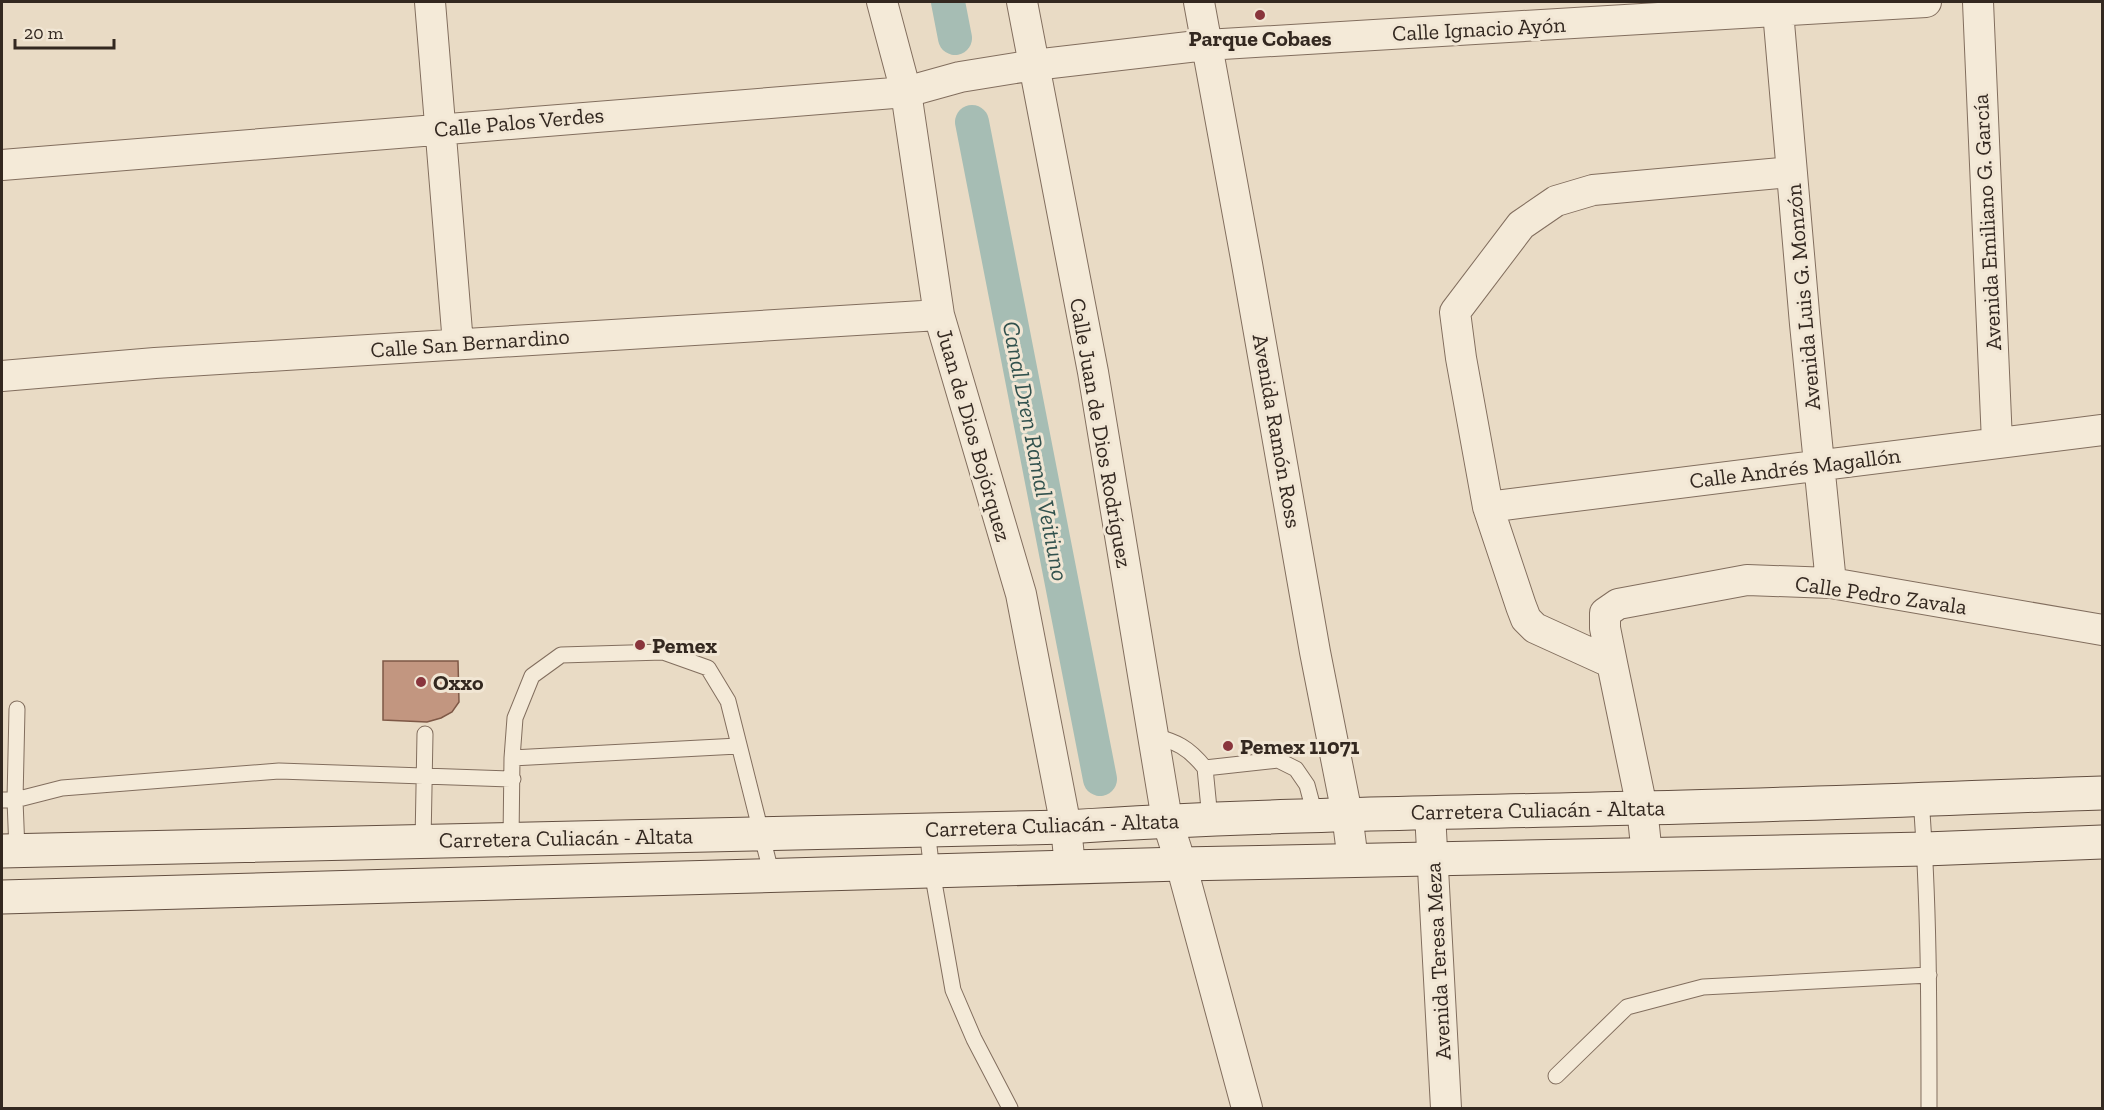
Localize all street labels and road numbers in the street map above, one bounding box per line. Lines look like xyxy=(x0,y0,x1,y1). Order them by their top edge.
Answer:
street label: Calle Ignacio Ayón xyxy=(1392,11,1567,47)
street label: Avenida Emiliano G. García xyxy=(1967,93,2007,351)
street label: Calle Palos Verdes xyxy=(433,101,605,143)
street label: Avenida Luis G. Monzón xyxy=(1780,182,1826,411)
street label: Calle Juan de Dios Rodríguez xyxy=(1064,296,1138,570)
street label: Calle San Bernardino xyxy=(370,323,570,363)
street label: Juan de Dios Bojórquez xyxy=(931,325,1017,545)
street label: Avenida Ramón Ross xyxy=(1247,332,1307,530)
street label: Calle Andrés Magallón xyxy=(1688,442,1902,494)
street label: Calle Pedro Zavala xyxy=(1793,570,1969,620)
street label: Carretera Culiacán - Altata xyxy=(1411,794,1666,826)
street label: Carretera Culiacán - Altata xyxy=(924,807,1180,843)
street label: Carretera Culiacán - Altata xyxy=(439,822,694,854)
street label: Avenida Teresa Meza xyxy=(1419,861,1457,1061)

